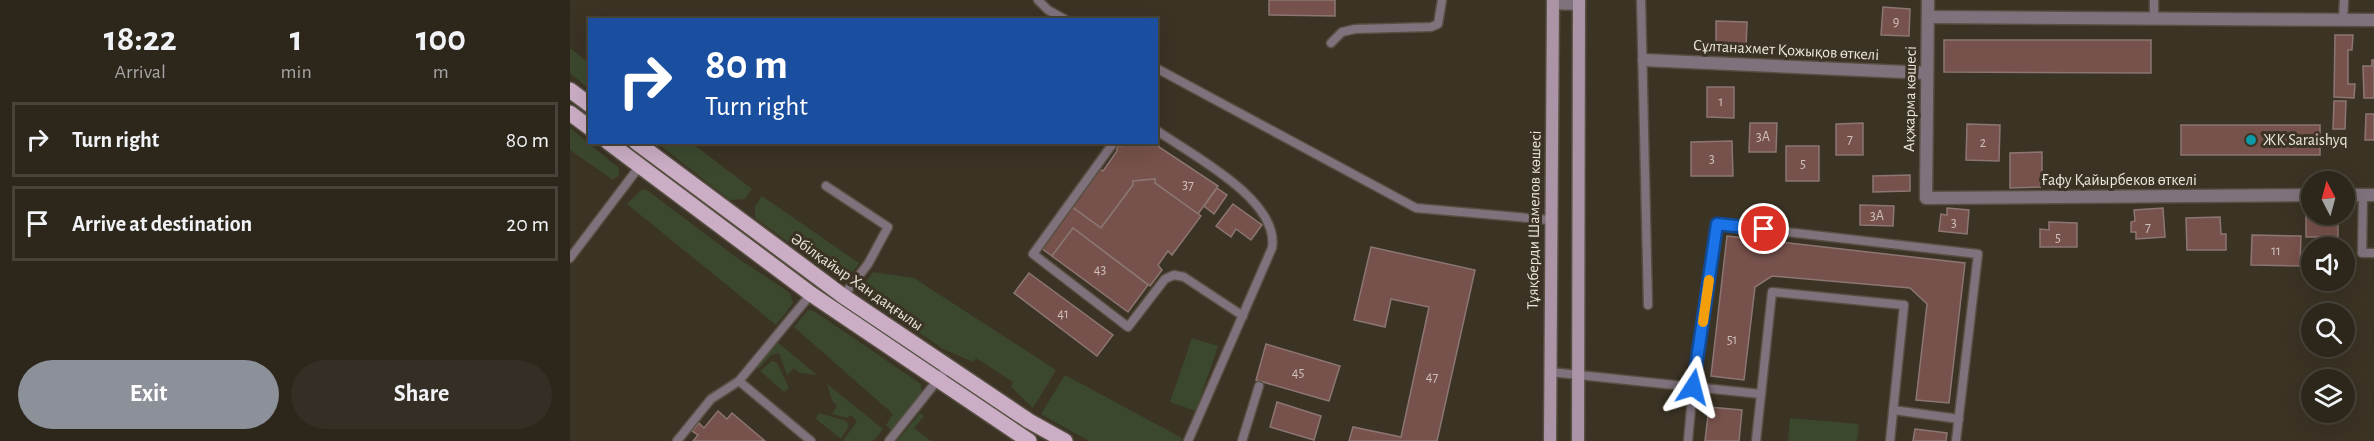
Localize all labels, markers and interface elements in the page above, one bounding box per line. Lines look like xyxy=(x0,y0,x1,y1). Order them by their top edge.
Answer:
house number: 9 xyxy=(1893,15,1899,29)
text: 18:22 xyxy=(104,21,177,57)
text: 1 xyxy=(290,21,303,57)
text: 100 xyxy=(416,21,466,57)
street label: Сұлтанахмет Қожықов өткелі xyxy=(1693,37,1879,63)
icon: right xyxy=(606,42,684,120)
text: 80 m xyxy=(705,44,788,86)
street label: Ақжарма көшесі xyxy=(1901,46,1919,152)
text: Arrival xyxy=(115,62,166,82)
text: min xyxy=(281,62,312,82)
text: m xyxy=(433,62,449,82)
text: Turn right xyxy=(705,93,808,120)
house number: 1 xyxy=(1719,95,1723,109)
icon: right xyxy=(21,123,54,156)
text: Turn right xyxy=(72,129,159,151)
text: 80 m xyxy=(506,129,549,151)
street label: Тұяқберди Шамелов көшесі xyxy=(1524,130,1544,310)
house number: 3А xyxy=(1756,130,1770,144)
house number: 7 xyxy=(1847,132,1853,146)
place label: ЖК Saraishyq xyxy=(2263,132,2348,149)
marker: ЖК Saraishyq xyxy=(2244,133,2258,147)
house number: 2 xyxy=(1980,136,1986,150)
house number: 3 xyxy=(1709,152,1715,166)
house number: 5 xyxy=(1800,157,1806,171)
north arrow xyxy=(2301,171,2355,225)
map controls xyxy=(2301,171,2355,423)
street label: Ғафу Қайырбеков өткелі xyxy=(2041,172,2197,189)
house number: 37 xyxy=(1182,178,1194,192)
pin xyxy=(1738,203,1789,254)
icon: arrive xyxy=(21,207,54,240)
house number: 3А xyxy=(1870,209,1884,223)
icon: arrive xyxy=(1747,212,1780,245)
text: Arrive at destination xyxy=(72,213,252,235)
text: 20 m xyxy=(506,213,549,235)
house number: 3 xyxy=(1951,216,1957,230)
house number: 7 xyxy=(2145,220,2151,234)
street label: Әбілқайыр Хан даңғылы xyxy=(788,230,926,334)
house number: 5 xyxy=(2055,231,2061,245)
button: sound xyxy=(2301,237,2355,291)
house number: 11 xyxy=(2271,244,2281,258)
house number: 43 xyxy=(1094,263,1106,277)
button: search xyxy=(2301,303,2355,357)
house number: 41 xyxy=(1057,307,1069,321)
house number: 51 xyxy=(1727,333,1737,347)
position arrow xyxy=(1661,355,1725,419)
button: Exit xyxy=(18,360,279,429)
button: Share xyxy=(291,360,552,429)
house number: 45 xyxy=(1292,366,1304,380)
button: layers xyxy=(2301,369,2355,423)
house number: 47 xyxy=(1426,370,1438,384)

